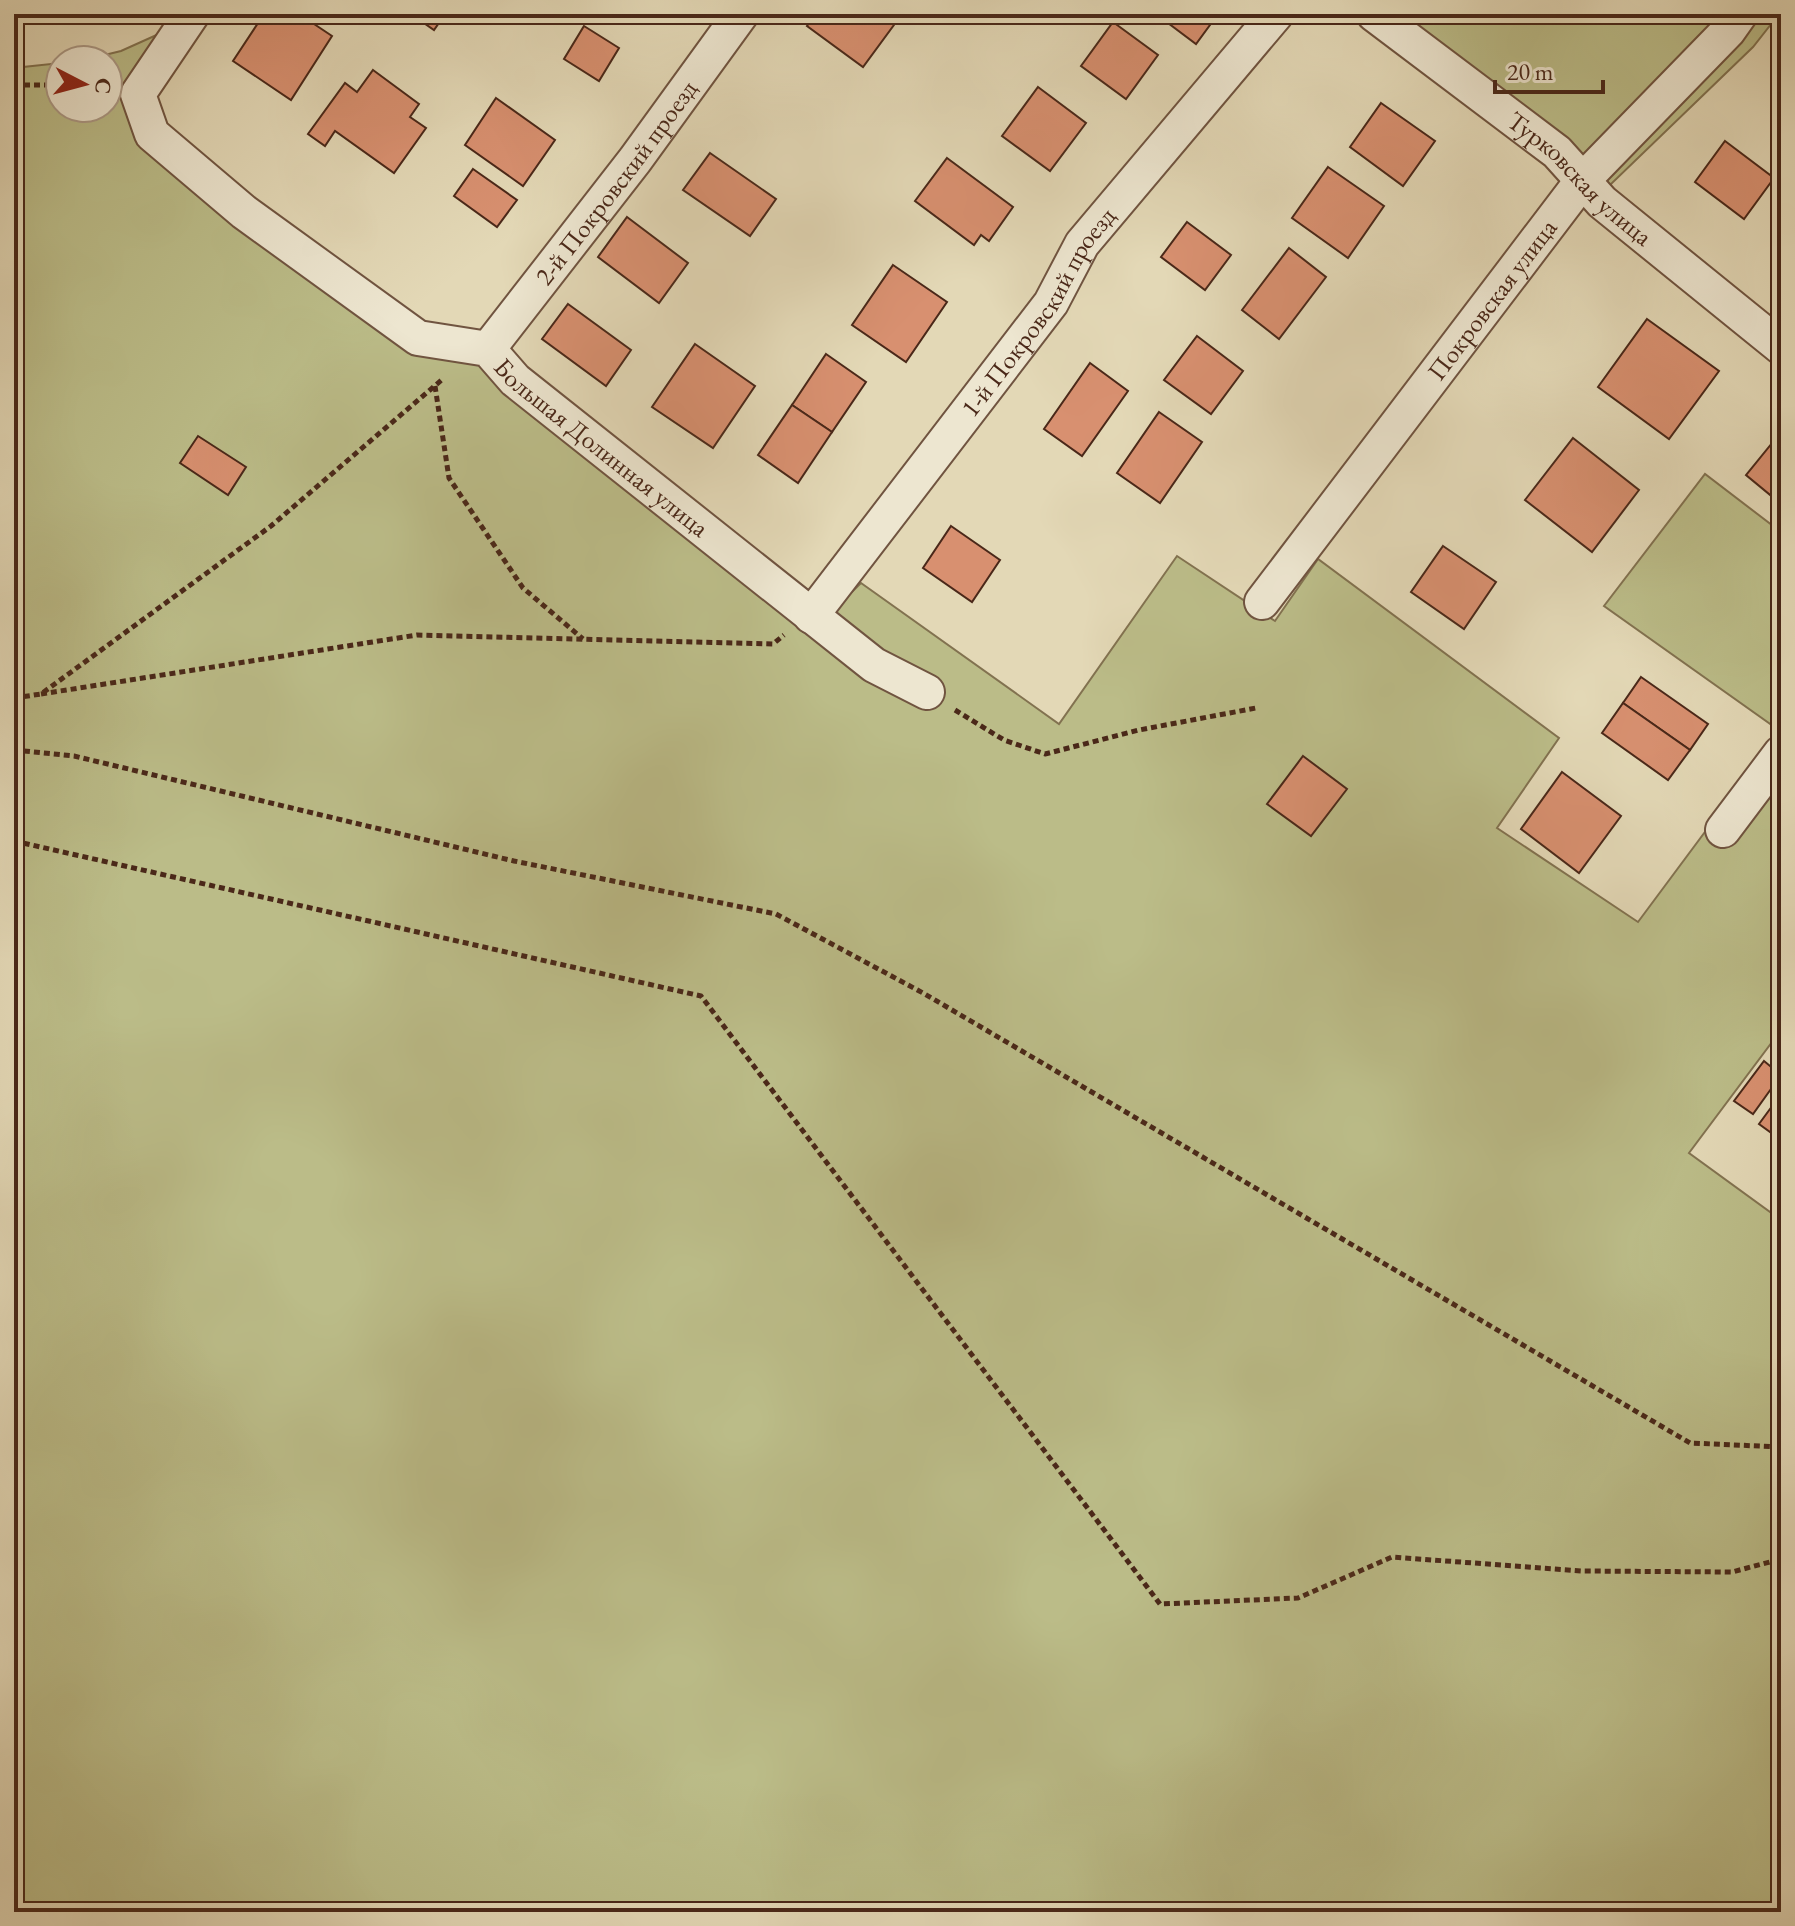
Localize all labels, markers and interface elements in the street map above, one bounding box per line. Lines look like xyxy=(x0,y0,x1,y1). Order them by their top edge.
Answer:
north arrow xyxy=(44,44,124,124)
scale bar xyxy=(1495,44,1603,94)
text: 20 m xyxy=(1507,56,1554,87)
street label: 2-й Покровский проезд xyxy=(527,73,705,292)
text: С xyxy=(88,77,119,95)
street label: Турковская улица xyxy=(1500,103,1660,254)
street label: 1-й Покровский проезд xyxy=(953,200,1123,424)
street label: Покровская улица xyxy=(1420,211,1565,387)
street label: Большая Долинная улица xyxy=(486,351,717,545)

